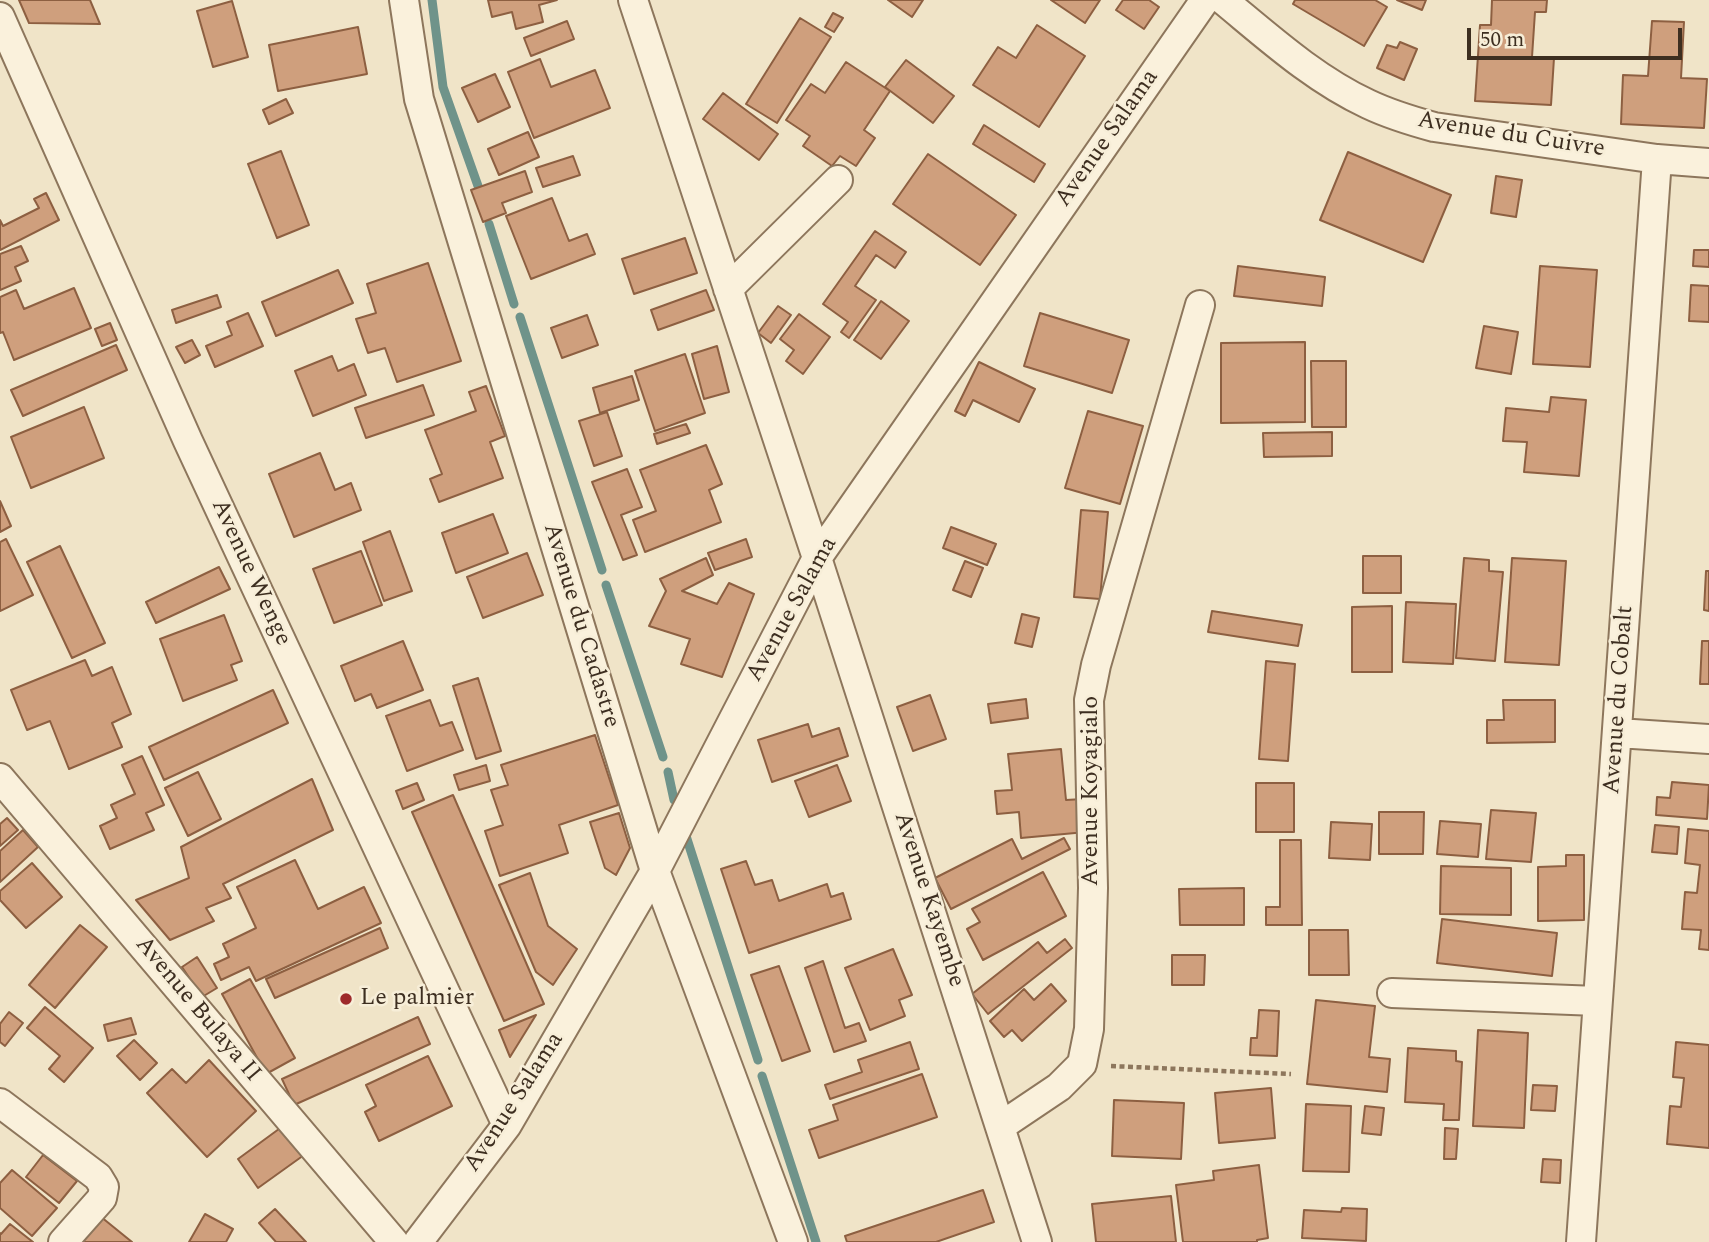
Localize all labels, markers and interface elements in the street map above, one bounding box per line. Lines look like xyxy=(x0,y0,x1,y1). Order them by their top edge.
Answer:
scale bar xyxy=(1471,14,1686,58)
text: 50 m xyxy=(1480,24,1524,56)
street label: Avenue Salama xyxy=(1050,65,1166,213)
street label: Avenue du Cuivre xyxy=(1415,107,1607,165)
street label: Avenue Wenge xyxy=(204,495,296,651)
street label: Avenue du Cadastre xyxy=(535,520,625,732)
street label: Avenue Salama xyxy=(741,533,845,687)
street label: Avenue du Cobalt xyxy=(1599,605,1641,795)
street label: Avenue Koyagialo xyxy=(1078,696,1106,886)
street label: Avenue Kayembe xyxy=(886,809,970,991)
street label: Avenue Bulaya II xyxy=(128,931,266,1089)
place label: Le palmier xyxy=(360,985,474,1013)
marker: Le palmier xyxy=(338,991,354,1007)
street label: Avenue Salama xyxy=(459,1028,571,1178)

